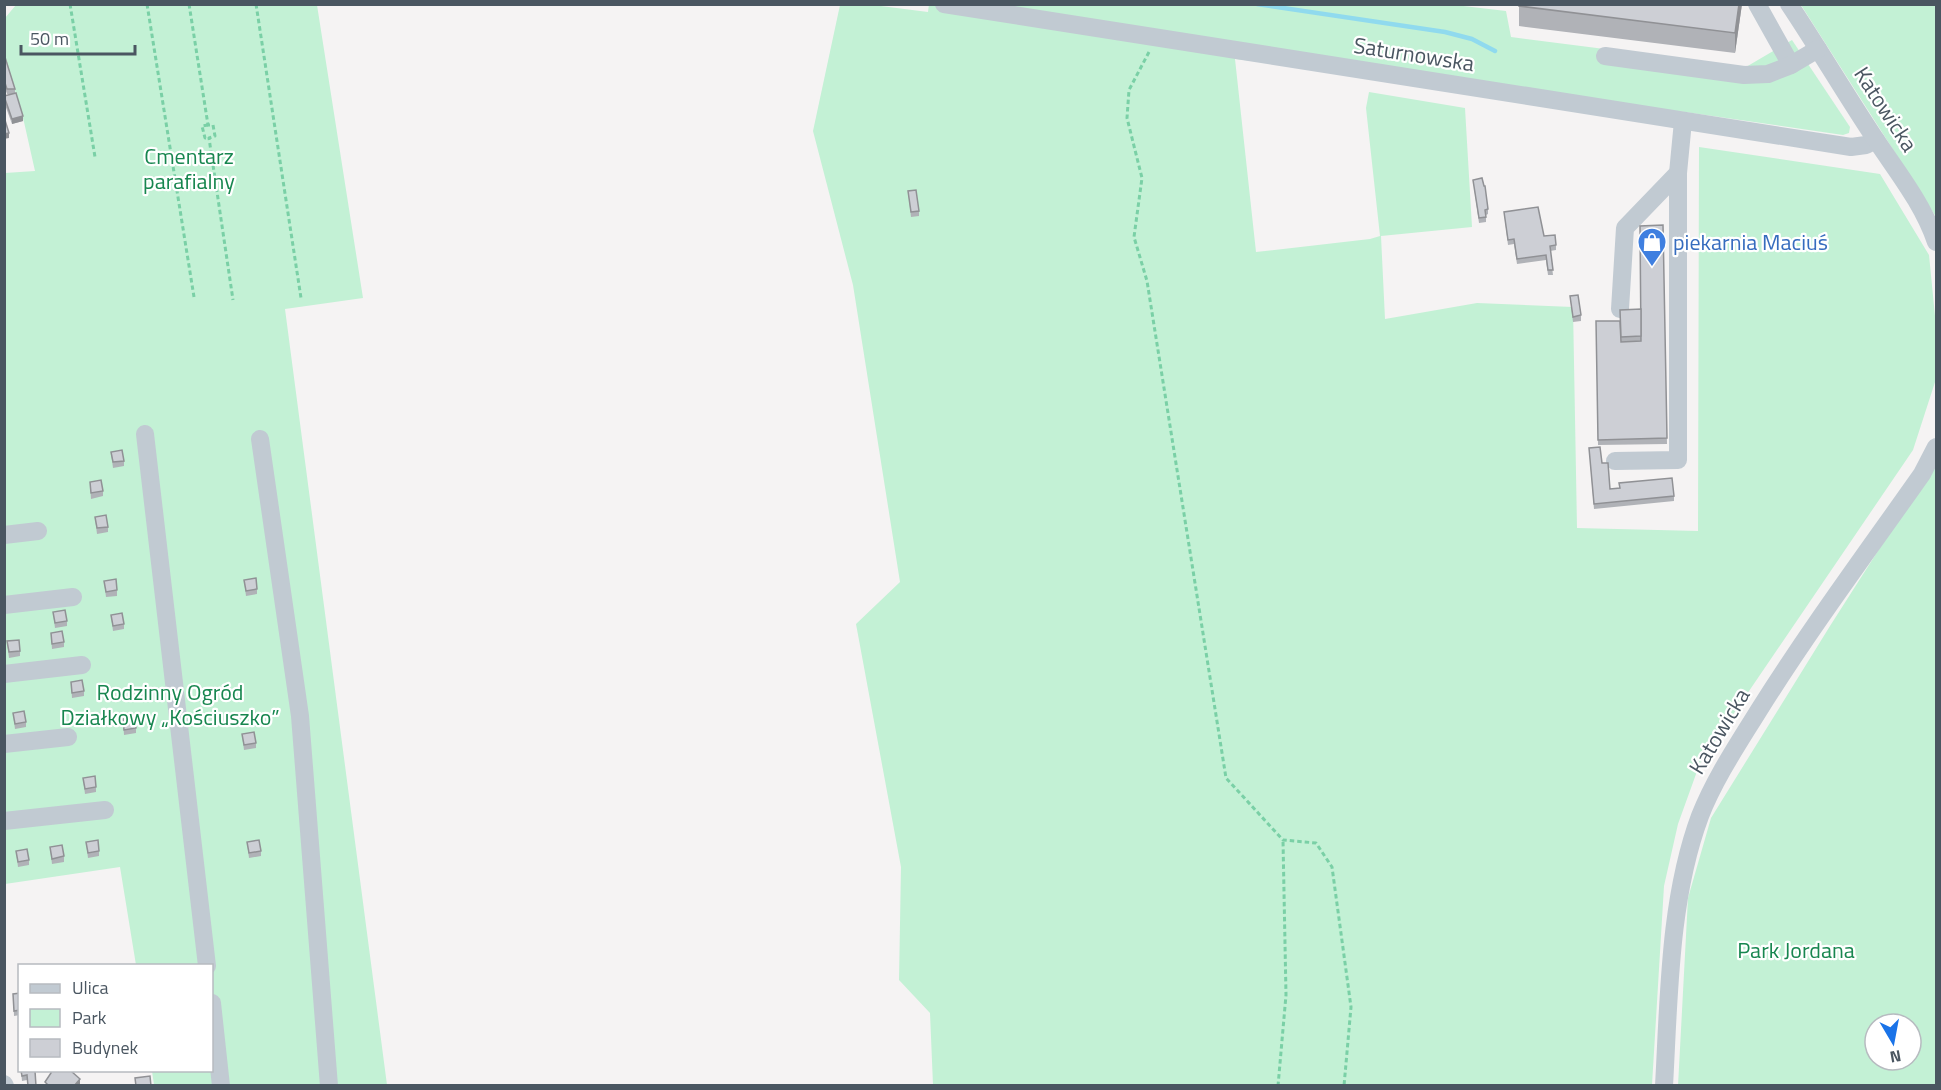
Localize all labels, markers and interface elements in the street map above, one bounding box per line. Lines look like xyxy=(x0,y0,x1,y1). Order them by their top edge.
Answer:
scale bar xyxy=(21,18,135,56)
text: 50 m xyxy=(30,25,69,52)
street label: Saturnowska xyxy=(1351,28,1477,80)
street label: Katowicka xyxy=(1846,60,1926,158)
park label: Cmentarz parafialny xyxy=(143,139,235,198)
place label: piekarnia Maciuś xyxy=(1673,225,1828,259)
shop icon: piekarnia Maciuś xyxy=(1636,226,1668,268)
park label: Rodzinny Ogród Działkowy „Kościuszko” xyxy=(60,675,280,734)
street label: Katowicka xyxy=(1680,681,1758,781)
park label: Park Jordana xyxy=(1737,933,1855,967)
legend xyxy=(18,964,213,1072)
text: Ulica xyxy=(72,974,109,1001)
text: Park xyxy=(72,1004,107,1031)
north arrow xyxy=(1863,1012,1923,1072)
text: Budynek xyxy=(72,1034,139,1061)
text: N xyxy=(1888,1044,1903,1070)

